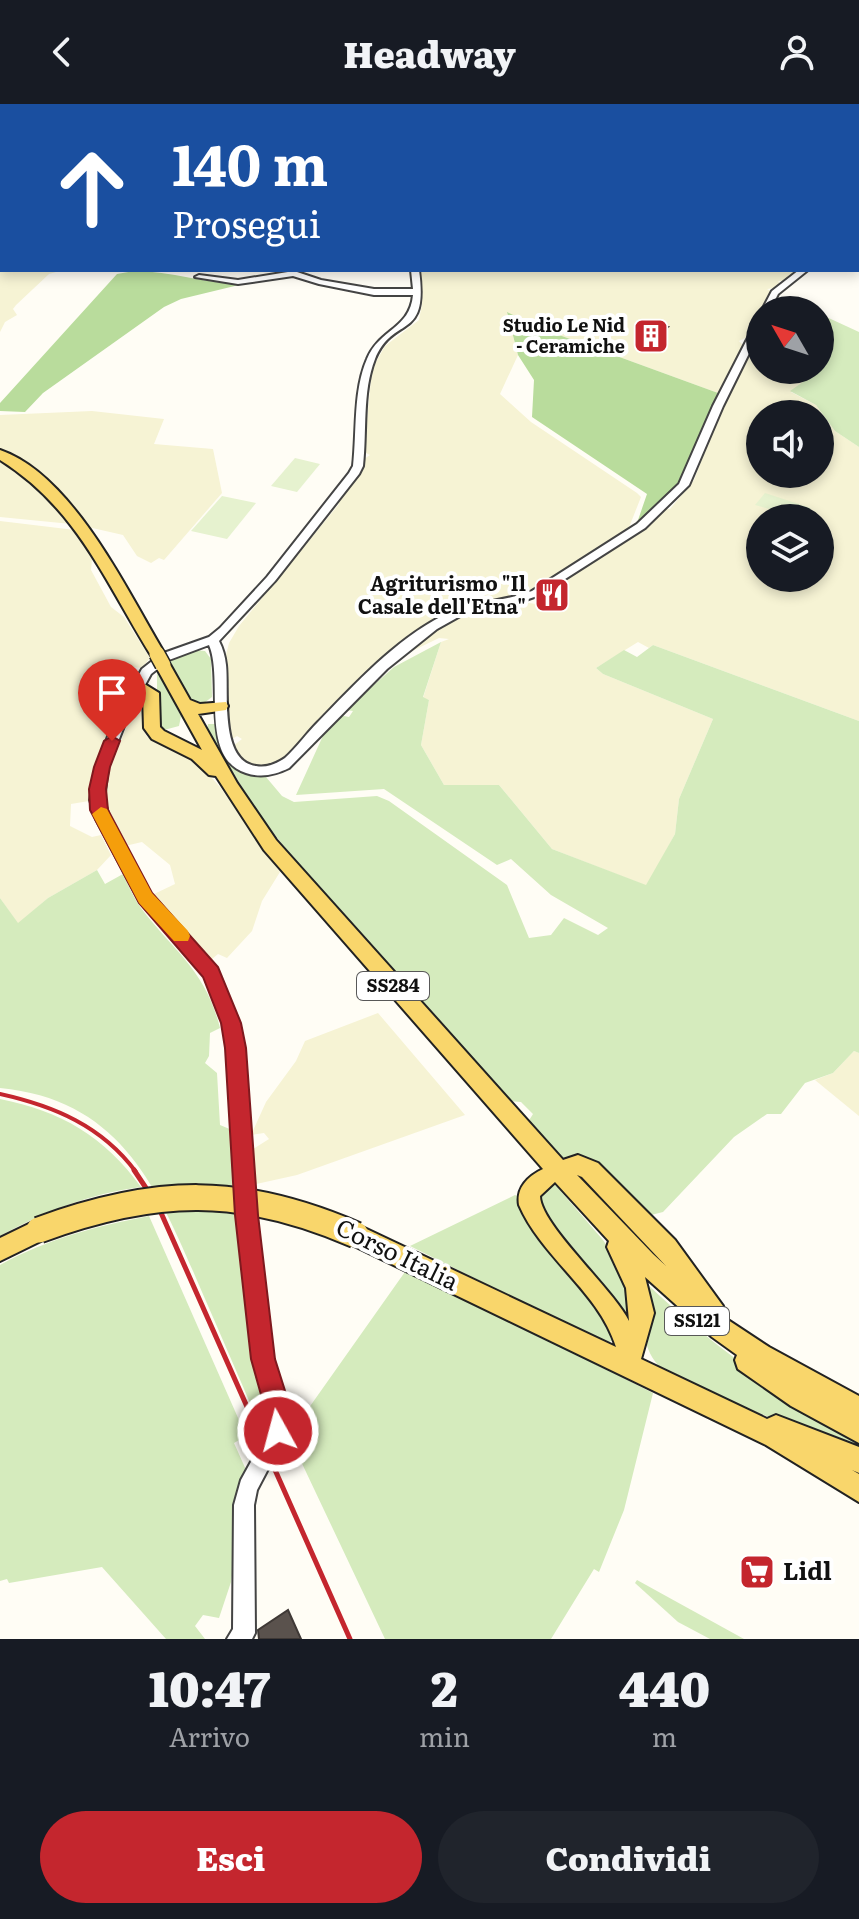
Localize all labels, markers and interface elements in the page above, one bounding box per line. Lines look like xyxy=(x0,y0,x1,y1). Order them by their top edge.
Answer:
text: Headway xyxy=(343,26,516,79)
icon: back xyxy=(40,30,84,74)
icon: person xyxy=(775,30,819,74)
text: 140 m xyxy=(172,120,328,203)
icon: ahead xyxy=(40,136,144,240)
text: Prosegui xyxy=(172,196,321,249)
north arrow xyxy=(746,296,834,384)
map controls xyxy=(746,296,834,592)
place label: Studio Le Nid - Ceramiche xyxy=(503,311,625,359)
building icon: Studio Le Nid - Ceramiche xyxy=(632,317,670,355)
button: sound xyxy=(746,400,834,488)
button: layers xyxy=(746,504,834,592)
place label: Agriturismo "Il Casale dell'Etna" xyxy=(358,567,526,620)
restaurant icon: Agriturismo "Il Casale dell'Etna" xyxy=(533,576,571,614)
pin xyxy=(78,659,146,741)
icon: arrive xyxy=(90,671,134,715)
road number: SS284 xyxy=(357,972,429,1000)
street label: Corso Italia xyxy=(331,1208,465,1298)
road number: SS121 xyxy=(665,1307,729,1335)
position arrow xyxy=(236,1389,320,1473)
place label: Lidl xyxy=(783,1552,832,1587)
supermarket icon: Lidl xyxy=(738,1553,776,1591)
text: 10:47 xyxy=(149,1651,270,1722)
text: 2 xyxy=(431,1651,458,1722)
text: 440 xyxy=(619,1651,710,1722)
text: Arrivo xyxy=(169,1716,250,1755)
text: min xyxy=(419,1716,470,1755)
text: m xyxy=(652,1716,677,1755)
button: Esci xyxy=(40,1811,422,1903)
button: Condividi xyxy=(438,1811,819,1903)

